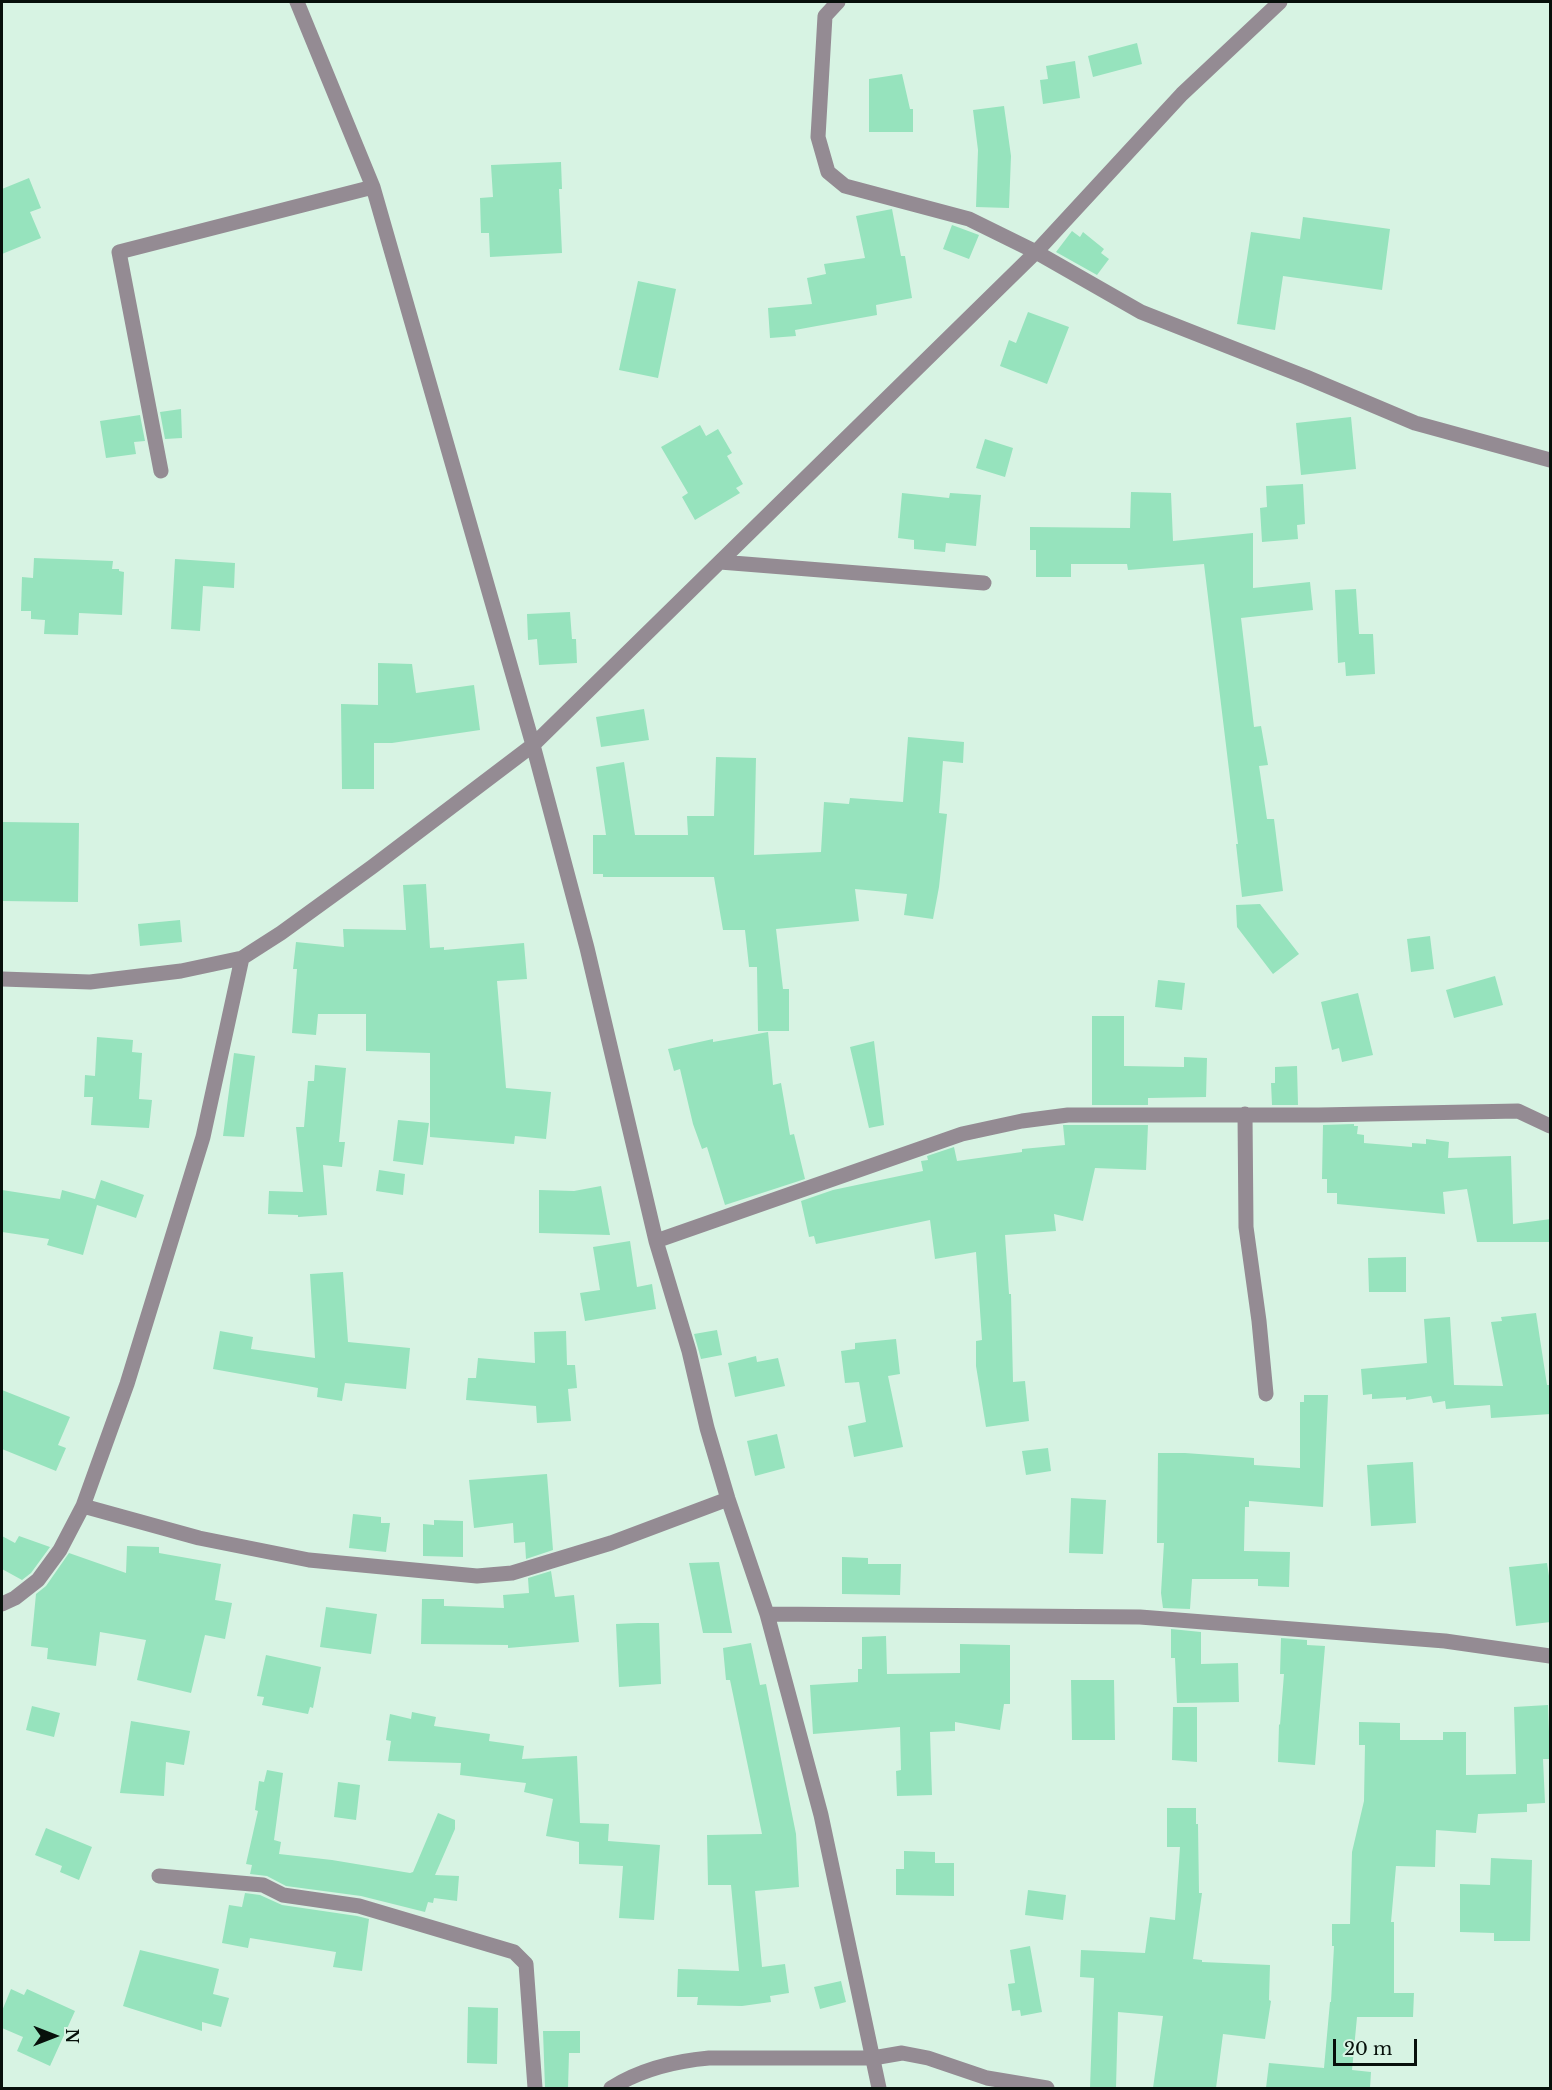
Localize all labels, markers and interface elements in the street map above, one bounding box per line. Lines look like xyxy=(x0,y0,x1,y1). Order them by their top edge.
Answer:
north arrow xyxy=(24,2006,84,2066)
scale bar xyxy=(1336,2027,1420,2065)
text: N xyxy=(62,2028,82,2044)
text: 20 m xyxy=(1344,2038,1392,2060)

